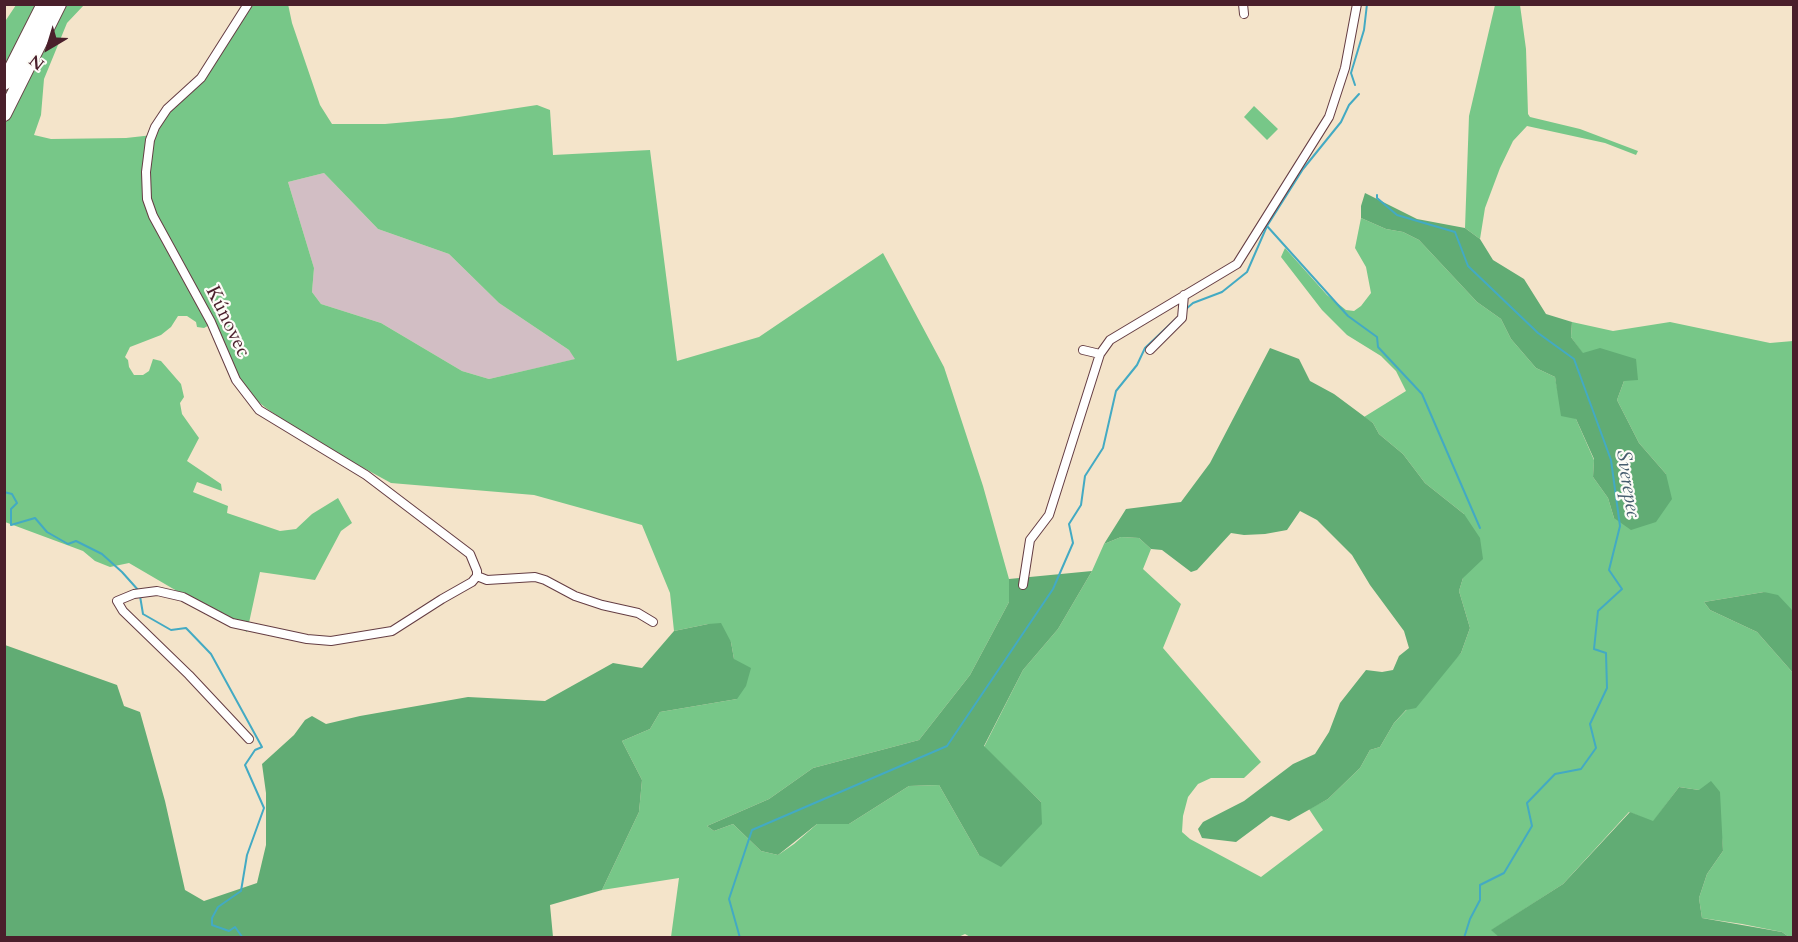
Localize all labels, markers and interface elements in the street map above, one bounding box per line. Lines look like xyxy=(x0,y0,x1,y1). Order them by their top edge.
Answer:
north arrow xyxy=(18,18,78,78)
text: N xyxy=(25,49,49,75)
street label: Kúnovec xyxy=(199,282,255,362)
water label: Sverepec xyxy=(1609,448,1645,520)

